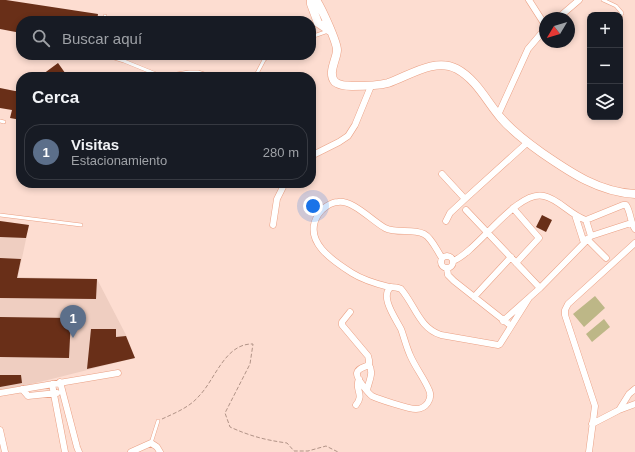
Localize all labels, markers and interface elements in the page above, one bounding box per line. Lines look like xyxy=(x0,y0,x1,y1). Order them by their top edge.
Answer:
north arrow xyxy=(539,12,575,48)
map controls xyxy=(587,12,623,120)
button: + xyxy=(587,12,623,48)
search box xyxy=(16,16,316,60)
icon: search xyxy=(30,27,52,49)
text: Buscar aquí xyxy=(62,30,142,47)
button: − xyxy=(587,48,623,84)
button: layers xyxy=(587,84,623,120)
text: Cerca xyxy=(32,88,79,107)
text: Visitas xyxy=(71,136,119,153)
text: 1 xyxy=(42,145,50,160)
text: 280 m xyxy=(263,145,299,160)
text: Estacionamiento xyxy=(71,153,167,168)
your location xyxy=(303,196,323,216)
pin: 1 xyxy=(60,305,86,338)

